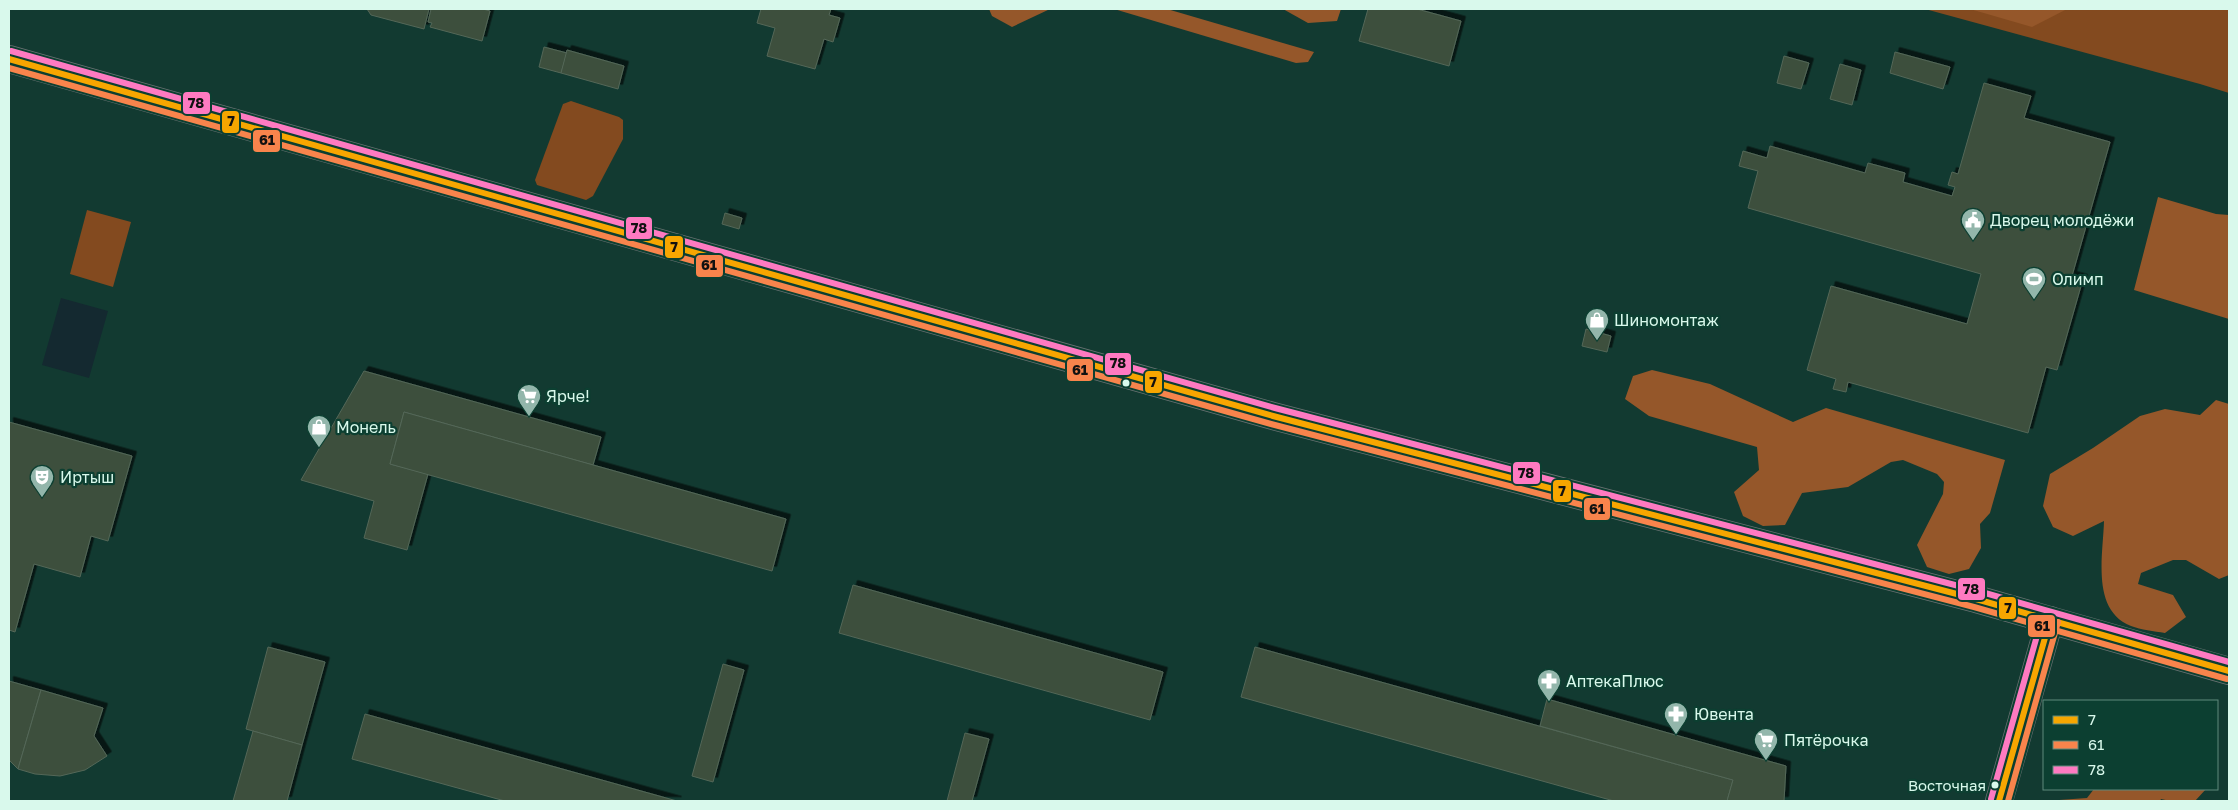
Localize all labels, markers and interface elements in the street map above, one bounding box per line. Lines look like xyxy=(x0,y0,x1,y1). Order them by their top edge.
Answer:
line badge: 78 xyxy=(182,91,211,115)
text: 78 xyxy=(188,94,204,111)
line badge: 7 xyxy=(221,110,240,134)
text: 7 xyxy=(227,112,235,129)
line badge: 61 xyxy=(252,129,281,153)
text: 61 xyxy=(259,131,275,148)
public building icon: Дворец молодёжи xyxy=(1960,207,1986,241)
place label: Дворец молодёжи xyxy=(1990,210,2134,230)
line badge: 78 xyxy=(625,216,653,240)
text: 78 xyxy=(631,219,647,236)
line badge: 7 xyxy=(664,235,684,259)
text: 7 xyxy=(670,238,678,255)
line badge: 61 xyxy=(695,254,724,278)
text: 61 xyxy=(701,256,717,273)
sports icon: Олимп xyxy=(2021,266,2047,300)
place label: Олимп xyxy=(2052,269,2104,289)
shop icon: Шиномонтаж xyxy=(1584,307,1610,341)
place label: Шиномонтаж xyxy=(1614,310,1719,330)
line badge: 78 xyxy=(1104,352,1132,376)
text: 78 xyxy=(1110,354,1126,371)
line badge: 61 xyxy=(1066,358,1094,382)
text: 61 xyxy=(1072,361,1088,378)
line badge: 7 xyxy=(1144,370,1163,394)
text: 7 xyxy=(1149,373,1157,390)
unlabelled marker xyxy=(1121,378,1131,388)
supermarket icon: Ярче! xyxy=(516,383,542,417)
place label: Ярче! xyxy=(546,386,590,406)
shop icon: Монель xyxy=(306,414,332,448)
place label: Монель xyxy=(336,417,396,437)
line badge: 78 xyxy=(1512,461,1541,485)
theatre icon: Иртыш xyxy=(29,464,55,498)
text: 78 xyxy=(1518,464,1534,481)
place label: Иртыш xyxy=(60,467,114,487)
line badge: 7 xyxy=(1552,479,1572,503)
text: 7 xyxy=(1558,482,1566,499)
line badge: 61 xyxy=(1583,497,1611,521)
text: 61 xyxy=(1589,500,1605,517)
line badge: 78 xyxy=(1957,577,1986,601)
text: 78 xyxy=(1963,580,1979,597)
line badge: 7 xyxy=(1998,596,2017,620)
text: 7 xyxy=(2004,599,2012,616)
line badge: 61 xyxy=(2027,614,2056,638)
text: 61 xyxy=(2034,617,2050,634)
pharmacy icon: АптекаПлюс xyxy=(1536,668,1562,702)
place label: АптекаПлюс xyxy=(1566,671,1664,691)
legend xyxy=(2043,700,2218,790)
pharmacy icon: Ювента xyxy=(1663,701,1689,735)
place label: Ювента xyxy=(1694,704,1754,724)
text: 7 xyxy=(2088,710,2096,728)
supermarket icon: Пятёрочка xyxy=(1753,727,1779,761)
place label: Пятёрочка xyxy=(1784,730,1868,750)
text: 61 xyxy=(2088,735,2104,753)
text: 78 xyxy=(2088,760,2105,778)
place label: Восточная xyxy=(1908,776,1986,794)
marker: Восточная xyxy=(1990,780,2000,790)

